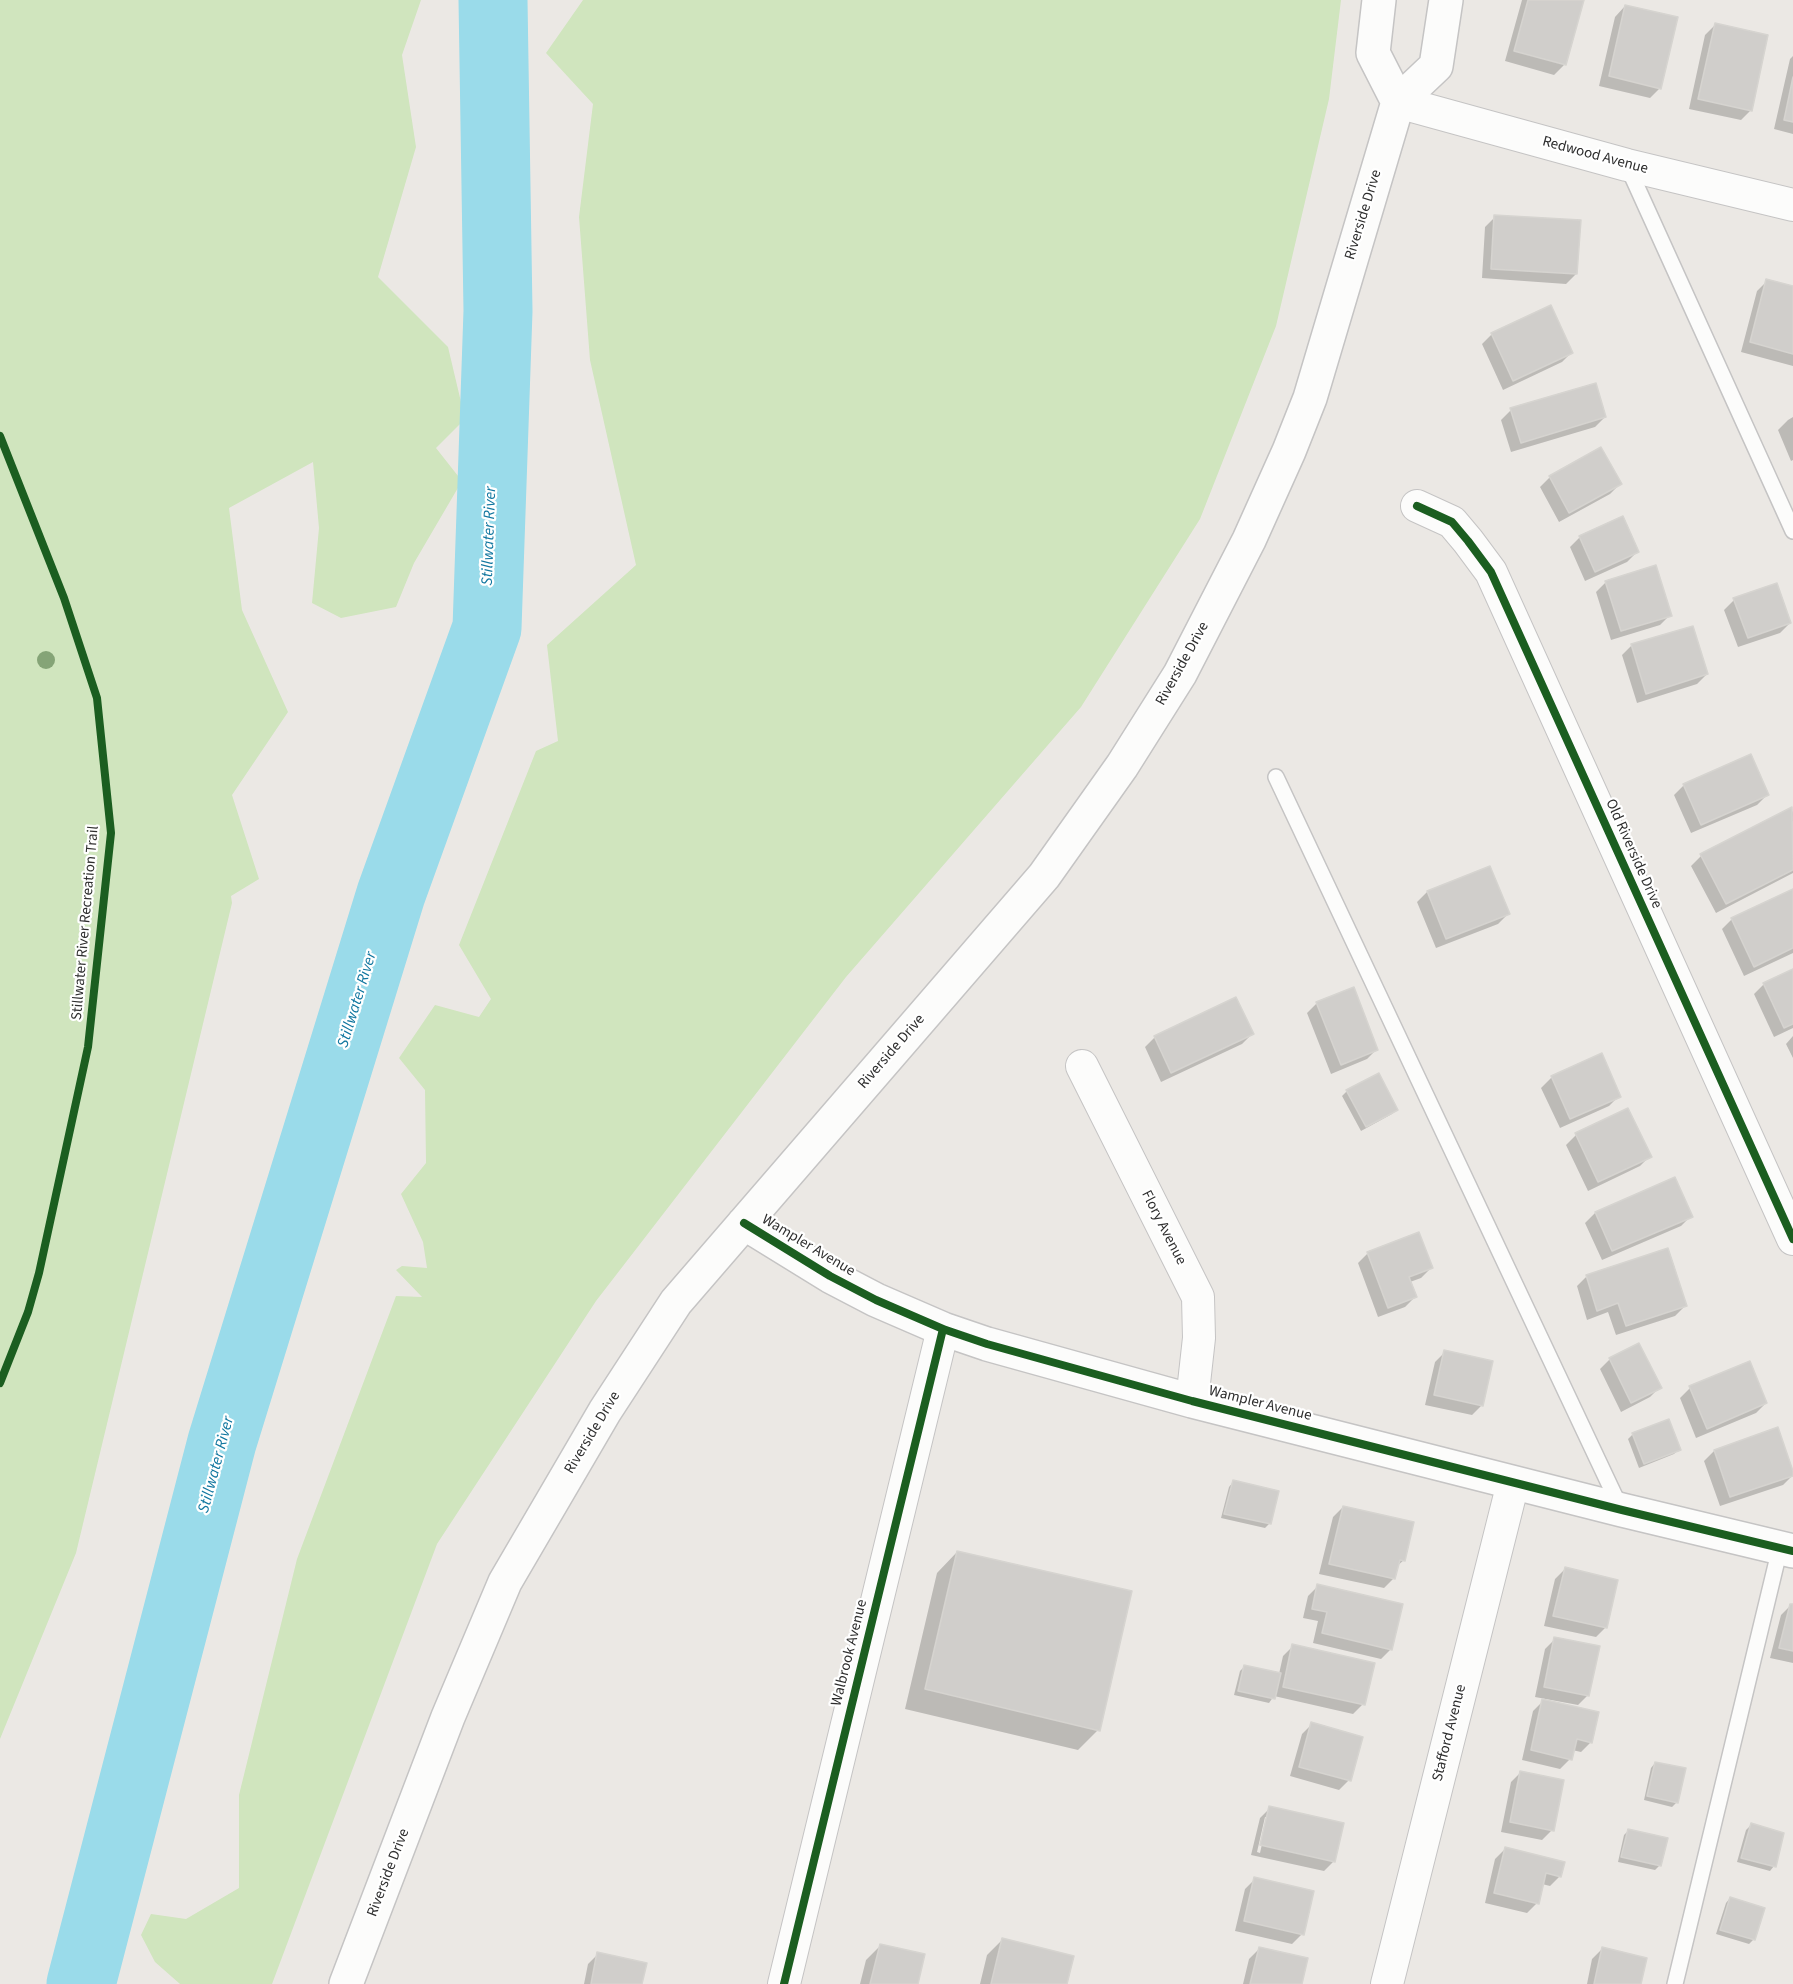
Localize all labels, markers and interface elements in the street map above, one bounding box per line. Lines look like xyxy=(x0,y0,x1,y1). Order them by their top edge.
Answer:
street label: Redwood Avenue xyxy=(1540,133,1650,179)
street label: Riverside Drive xyxy=(1342,168,1386,262)
water label: Stillwater River xyxy=(479,486,501,586)
street label: Riverside Drive xyxy=(1153,619,1213,709)
street label: Old Riverside Drive xyxy=(1601,796,1665,912)
street label: Stillwater River Recreation Trail xyxy=(69,825,103,1021)
water label: Stillwater River xyxy=(334,950,382,1050)
street label: Riverside Drive xyxy=(855,1011,929,1093)
street label: Flory Avenue xyxy=(1137,1188,1189,1268)
street label: Wampler Avenue xyxy=(758,1211,858,1281)
street label: Wampler Avenue xyxy=(1207,1382,1313,1426)
street label: Riverside Drive xyxy=(561,1389,625,1477)
water label: Stillwater River xyxy=(195,1415,239,1515)
street label: Walbrook Avenue xyxy=(828,1598,872,1708)
street label: Stafford Avenue xyxy=(1429,1683,1471,1783)
street label: Riverside Drive xyxy=(364,1826,414,1920)

